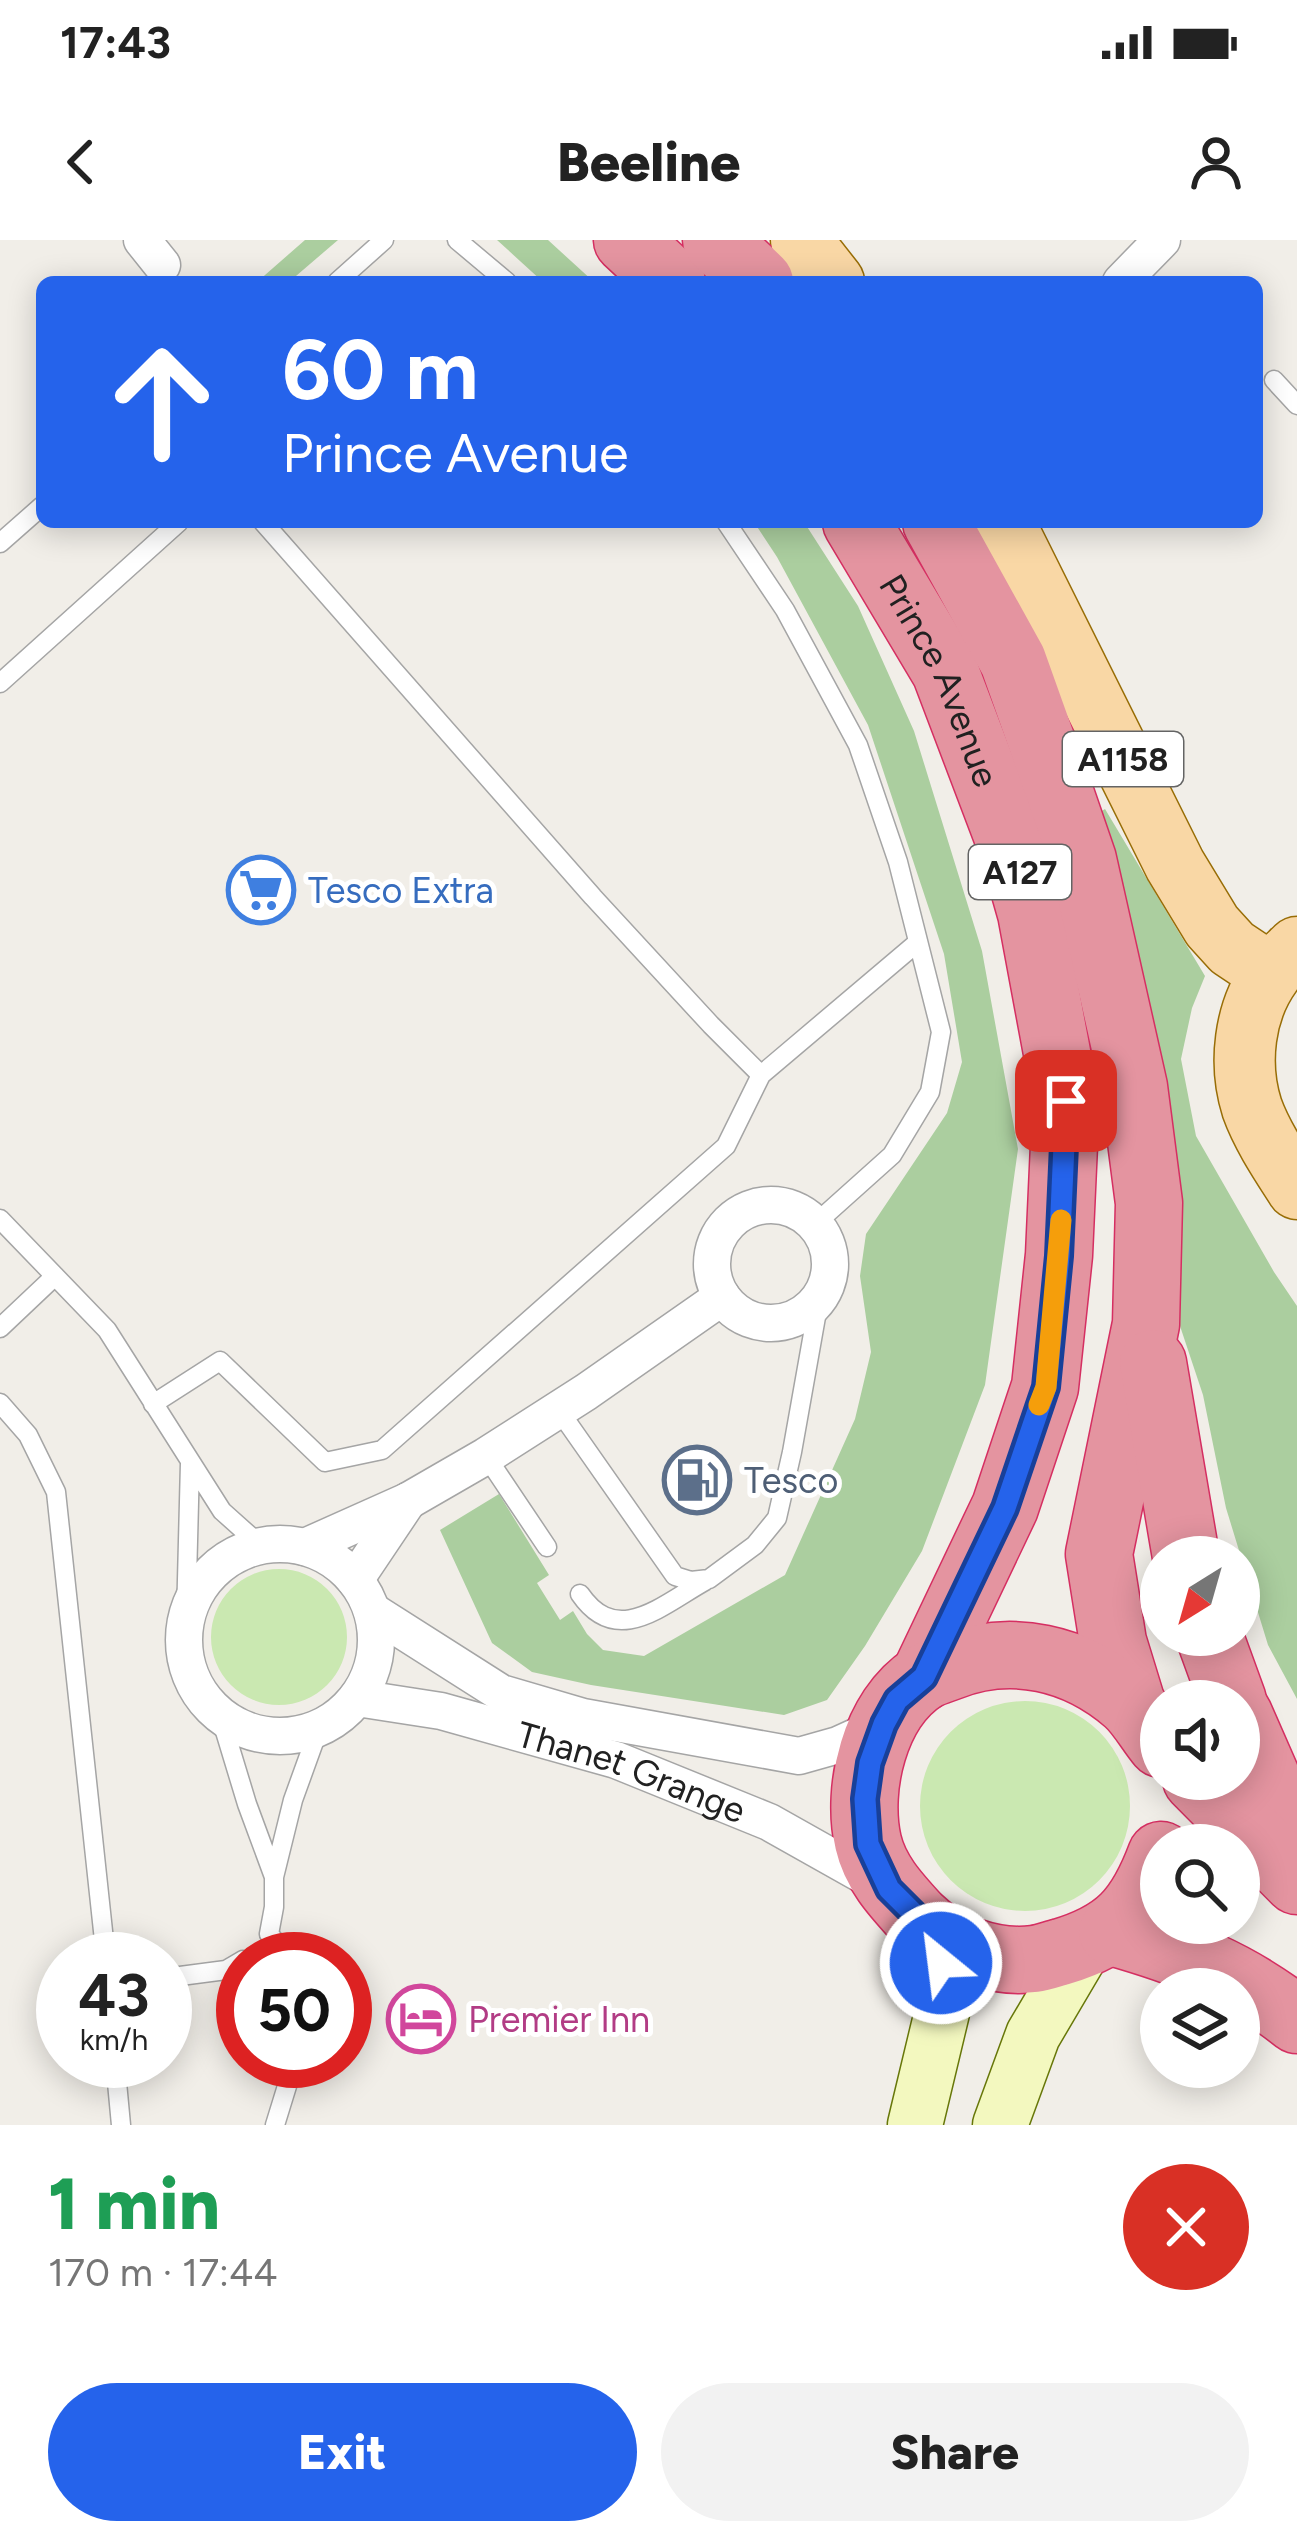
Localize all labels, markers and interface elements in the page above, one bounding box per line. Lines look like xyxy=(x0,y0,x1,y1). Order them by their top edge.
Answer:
text: 17:43 xyxy=(60,15,171,69)
icon: back xyxy=(48,129,114,195)
icon: person xyxy=(1183,129,1249,195)
text: Beeline xyxy=(557,130,740,195)
text: 60 m xyxy=(282,319,478,420)
icon: ahead xyxy=(84,324,240,480)
text: Prince Avenue xyxy=(282,421,629,486)
street label: Prince Avenue xyxy=(871,566,1008,793)
road number: A1158 xyxy=(1063,732,1183,786)
road number: A127 xyxy=(969,845,1071,899)
supermarket icon: Tesco Extra xyxy=(226,855,296,925)
place label: Tesco Extra xyxy=(308,869,494,912)
pin xyxy=(1015,1050,1117,1152)
icon: arrive xyxy=(1033,1068,1099,1134)
fuel station icon: Tesco xyxy=(662,1445,732,1515)
place label: Tesco xyxy=(744,1459,838,1502)
north arrow xyxy=(1140,1536,1260,1656)
map controls xyxy=(1140,1536,1260,2088)
button: sound xyxy=(1140,1680,1260,1800)
street label: Thanet Grange xyxy=(513,1712,752,1832)
button: search xyxy=(1140,1824,1260,1944)
position arrow xyxy=(878,1900,1004,2026)
speed limit sign: 50 xyxy=(216,1932,372,2088)
text: 43 xyxy=(78,1959,150,2031)
button: layers xyxy=(1140,1968,1260,2088)
hotel icon: Premier Inn xyxy=(386,1984,456,2054)
place label: Premier Inn xyxy=(468,1998,650,2041)
text: km/h xyxy=(80,2021,148,2058)
text: 1 min xyxy=(48,2161,220,2247)
button: close xyxy=(1123,2164,1249,2290)
text: 170 m · 17:44 xyxy=(48,2249,277,2296)
button: Exit xyxy=(48,2383,637,2521)
button: Share xyxy=(661,2383,1249,2521)

